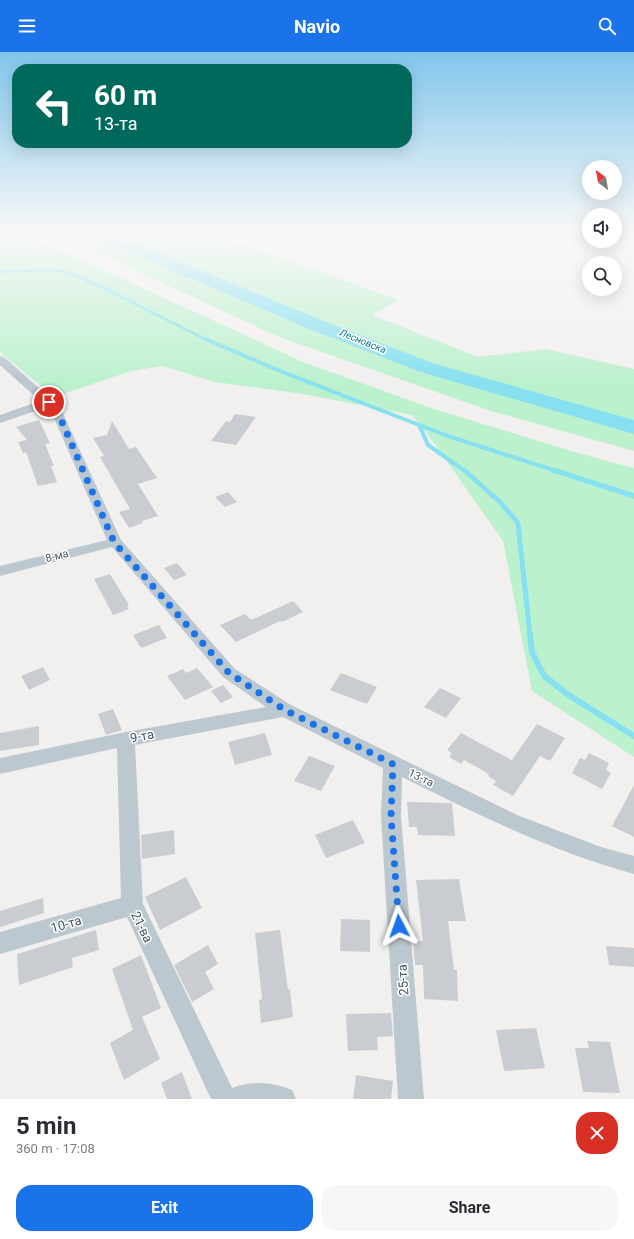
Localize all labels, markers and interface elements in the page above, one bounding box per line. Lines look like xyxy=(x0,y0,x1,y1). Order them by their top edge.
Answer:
icon: menu xyxy=(16,15,38,37)
icon: search xyxy=(596,15,618,37)
text: Navio xyxy=(294,16,340,37)
text: 60 m xyxy=(94,79,157,112)
icon: left xyxy=(28,80,80,132)
text: 13-та xyxy=(94,113,138,134)
north arrow xyxy=(582,160,622,200)
map controls xyxy=(582,160,622,296)
button: sound xyxy=(582,208,622,248)
button: search xyxy=(582,256,622,296)
water label: Лесновска xyxy=(337,326,388,355)
pin xyxy=(32,385,66,419)
icon: arrive xyxy=(38,391,60,413)
street label: 8-ма xyxy=(44,547,70,565)
street label: 9-та xyxy=(129,726,155,746)
street label: 13-та xyxy=(406,766,436,790)
position arrow xyxy=(378,905,420,947)
street label: 21-ва xyxy=(128,909,156,945)
street label: 10-та xyxy=(49,912,83,936)
street label: 25-та xyxy=(394,964,412,996)
text: 5 min xyxy=(16,1112,76,1140)
button: close xyxy=(576,1112,618,1154)
text: 360 m · 17:08 xyxy=(16,1141,95,1156)
button: Exit xyxy=(16,1185,313,1231)
button: Share xyxy=(321,1185,618,1231)

